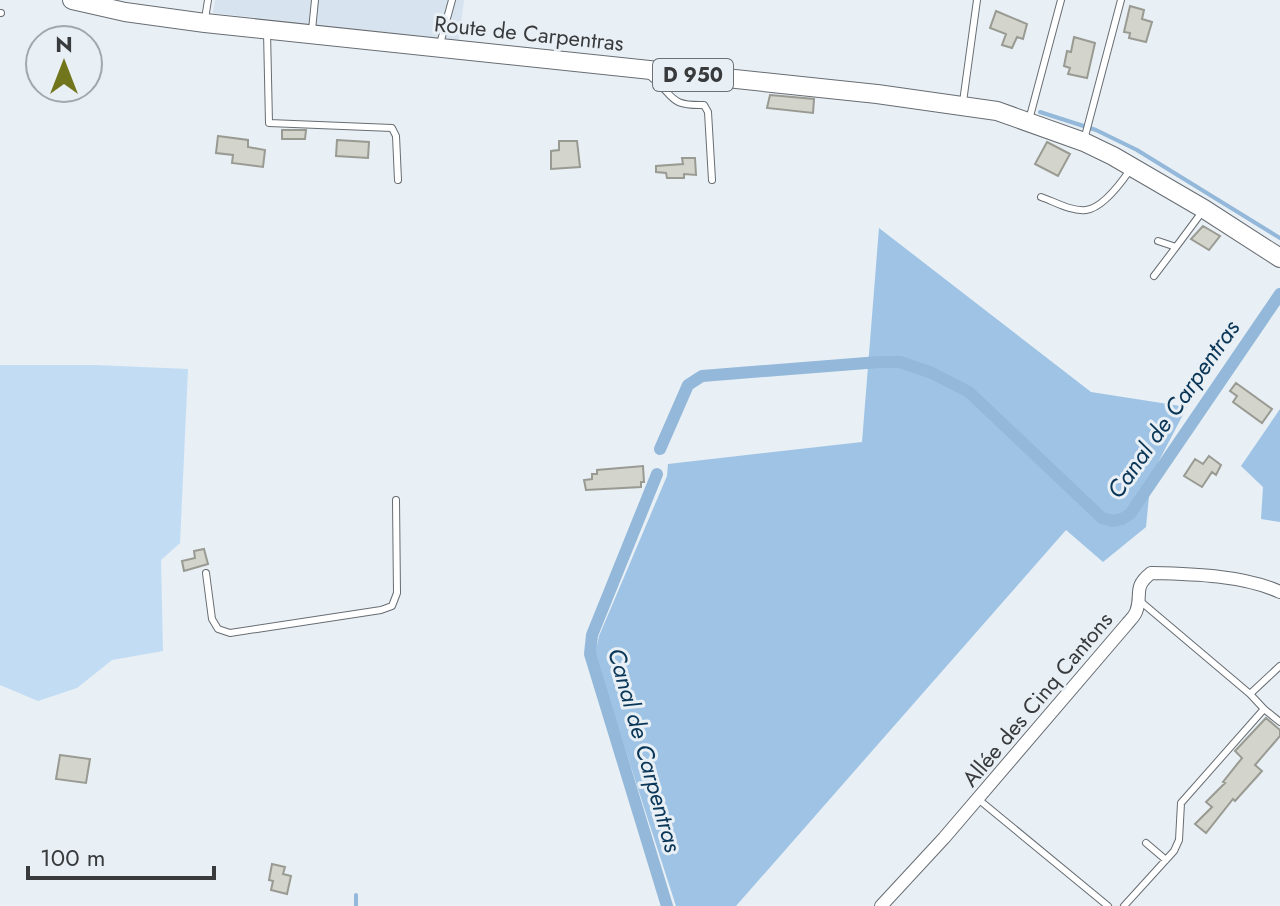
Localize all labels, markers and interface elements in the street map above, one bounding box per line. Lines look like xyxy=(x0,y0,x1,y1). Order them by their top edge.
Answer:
street label: Route de Carpentras xyxy=(433,7,626,59)
north arrow xyxy=(24,24,104,104)
text: N xyxy=(55,28,73,60)
road number: D 950 xyxy=(653,59,733,91)
water label: Canal de Carpentras xyxy=(1098,312,1248,505)
street label: Allée des Cinq Cantons xyxy=(954,604,1120,793)
water label: Canal de Carpentras xyxy=(599,644,691,857)
scale bar xyxy=(28,830,214,880)
text: 100 m xyxy=(40,840,106,875)

